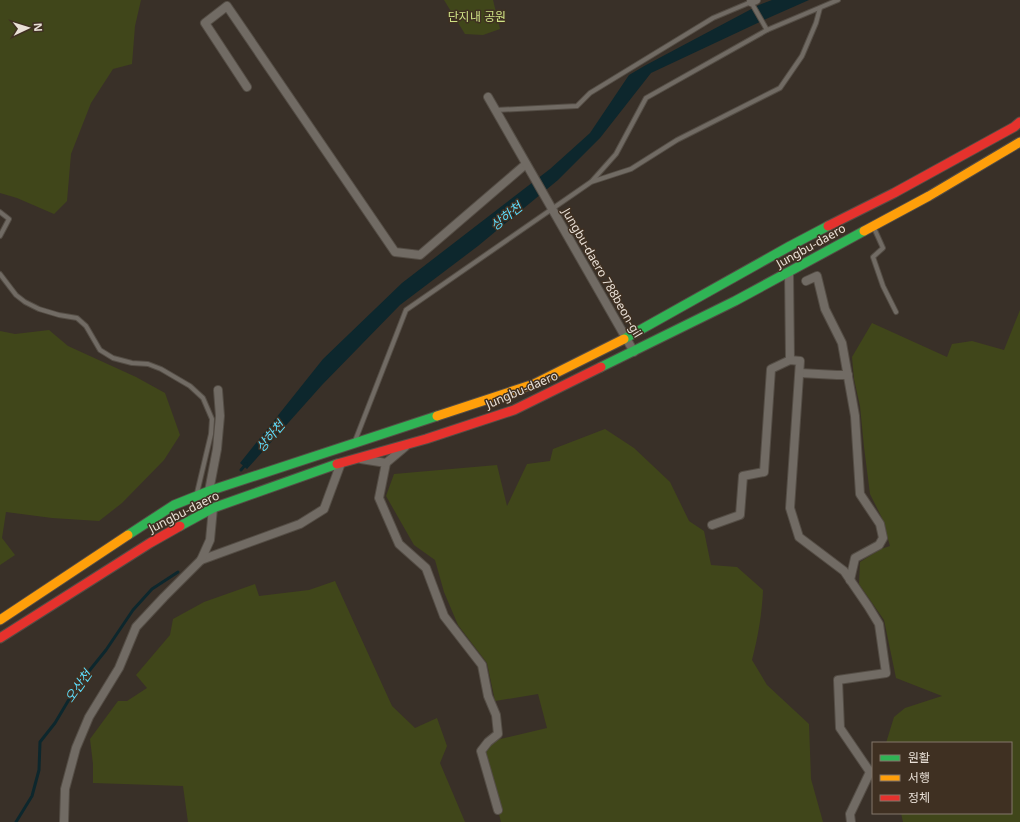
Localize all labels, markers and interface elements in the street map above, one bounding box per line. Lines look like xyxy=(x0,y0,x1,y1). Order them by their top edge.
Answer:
north arrow xyxy=(8,8,48,48)
park label: 단지내 공원 xyxy=(448,8,506,25)
text: N xyxy=(31,22,46,32)
water label: 상하천 xyxy=(486,197,526,234)
street label: Jungbu-daero 788beon-gil xyxy=(558,204,647,341)
street label: Jungbu-daero xyxy=(772,219,849,272)
street label: Jungbu-daero xyxy=(482,367,561,413)
water label: 상하천 xyxy=(252,416,289,456)
street label: Jungbu-daero xyxy=(145,486,222,537)
water label: 오산천 xyxy=(60,665,96,706)
legend xyxy=(872,742,1012,814)
text: 원활 xyxy=(908,749,930,766)
text: 서행 xyxy=(908,769,930,786)
text: 정체 xyxy=(908,789,930,806)

